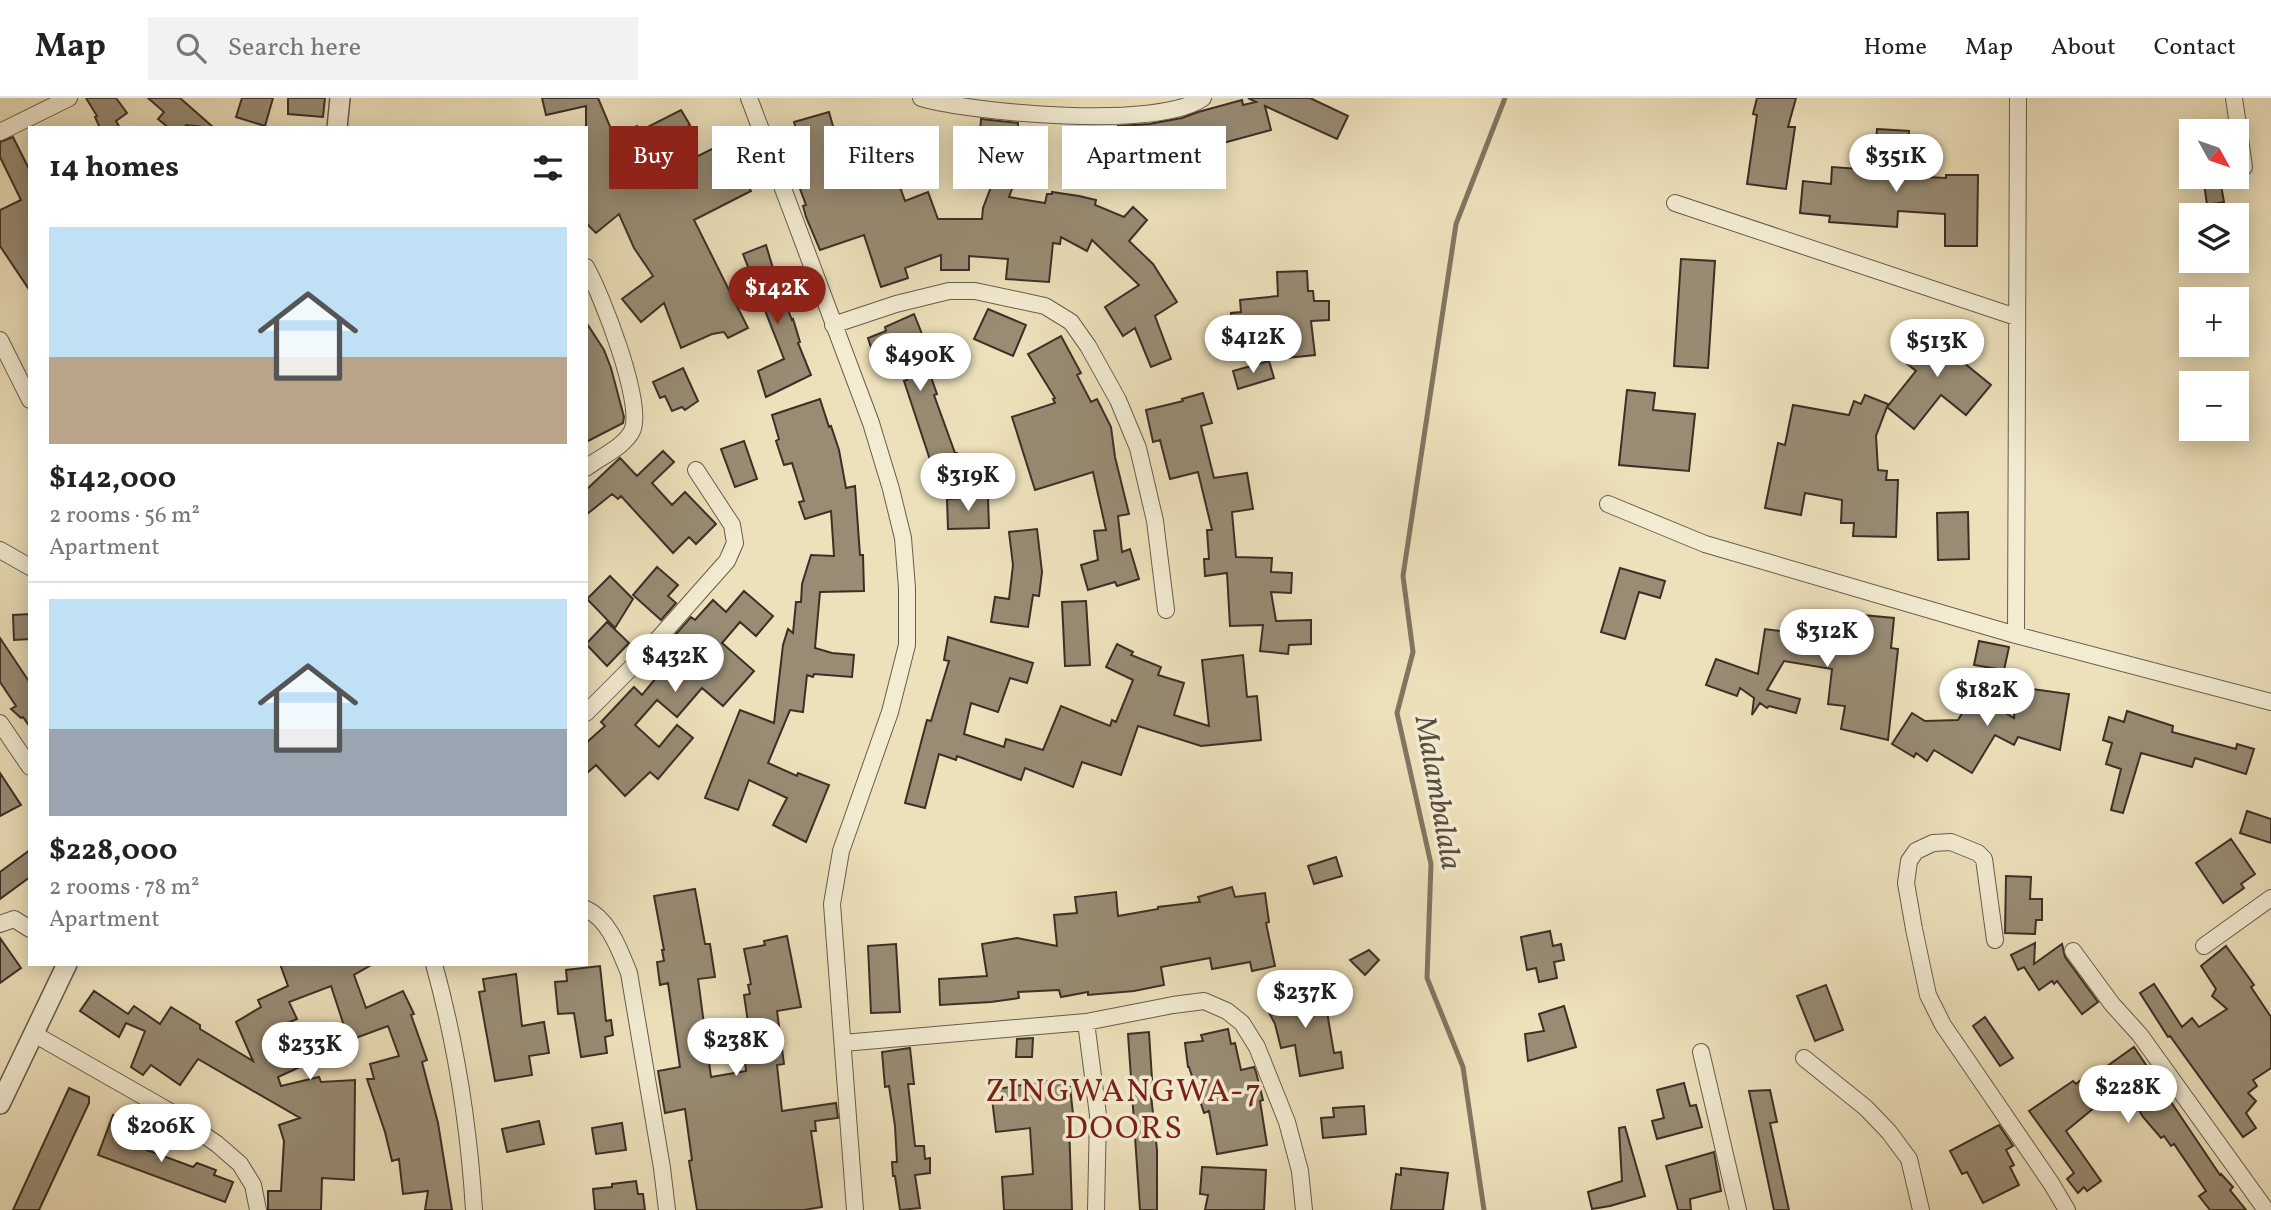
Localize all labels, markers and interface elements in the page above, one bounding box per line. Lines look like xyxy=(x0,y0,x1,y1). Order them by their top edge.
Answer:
search box xyxy=(148,17,638,80)
text: Map xyxy=(35,25,106,71)
icon: search xyxy=(172,29,210,67)
text: Search here xyxy=(228,30,361,66)
text: Home xyxy=(1863,31,1927,65)
text: Map xyxy=(1965,31,2013,65)
text: About xyxy=(2051,31,2116,65)
text: Contact xyxy=(2154,31,2236,65)
north arrow xyxy=(2179,119,2249,189)
map controls xyxy=(2179,119,2249,441)
chip: Buy xyxy=(609,126,698,189)
chip: Rent xyxy=(712,126,810,189)
chip: Filters xyxy=(824,126,939,189)
chip: New xyxy=(953,126,1048,189)
chip: Apartment xyxy=(1062,126,1226,189)
pin: $351K xyxy=(1847,134,1945,194)
text: $351K xyxy=(1865,141,1927,173)
text: 14 homes xyxy=(49,147,179,189)
icon: filters xyxy=(529,149,567,187)
button: layers xyxy=(2179,203,2249,273)
pin: $142K xyxy=(728,266,826,326)
icon: home xyxy=(245,273,371,399)
text: $142K xyxy=(745,273,809,305)
button: + xyxy=(2179,287,2249,357)
pin: $412K xyxy=(1204,316,1302,375)
pin: $513K xyxy=(1888,320,1986,379)
text: $412K xyxy=(1221,322,1285,354)
text: $513K xyxy=(1906,326,1968,358)
pin: $490K xyxy=(871,334,969,393)
text: $490K xyxy=(885,340,955,372)
button: − xyxy=(2179,371,2249,441)
pin: $319K xyxy=(919,454,1017,513)
text: $142,000 xyxy=(49,458,176,500)
text: $319K xyxy=(936,460,1000,492)
text: 2 rooms · 56 m² xyxy=(49,500,200,532)
text: Apartment xyxy=(49,532,160,564)
pin: $312K xyxy=(1778,610,1876,669)
text: $312K xyxy=(1796,616,1858,648)
pin: $432K xyxy=(626,634,724,694)
text: $432K xyxy=(642,641,708,673)
icon: home xyxy=(245,645,371,771)
pin: $182K xyxy=(1938,668,2036,728)
text: $182K xyxy=(1956,675,2019,707)
water label: Malambalala xyxy=(1403,712,1471,873)
text: $228,000 xyxy=(49,830,178,872)
text: 2 rooms · 78 m² xyxy=(49,872,200,904)
text: Apartment xyxy=(49,904,160,936)
pin: $237K xyxy=(1256,970,1354,1030)
text: $237K xyxy=(1273,977,1337,1009)
pin: $238K xyxy=(687,1018,785,1078)
pin: $233K xyxy=(261,1023,359,1082)
text: $238K xyxy=(703,1025,769,1057)
text: $233K xyxy=(278,1029,342,1061)
pin: $228K xyxy=(2079,1066,2177,1125)
district label: ZINGWANGWA-7 DOORS xyxy=(985,1071,1263,1152)
text: $228K xyxy=(2095,1072,2161,1104)
pin: $206K xyxy=(112,1104,210,1164)
text: $206K xyxy=(127,1111,195,1143)

